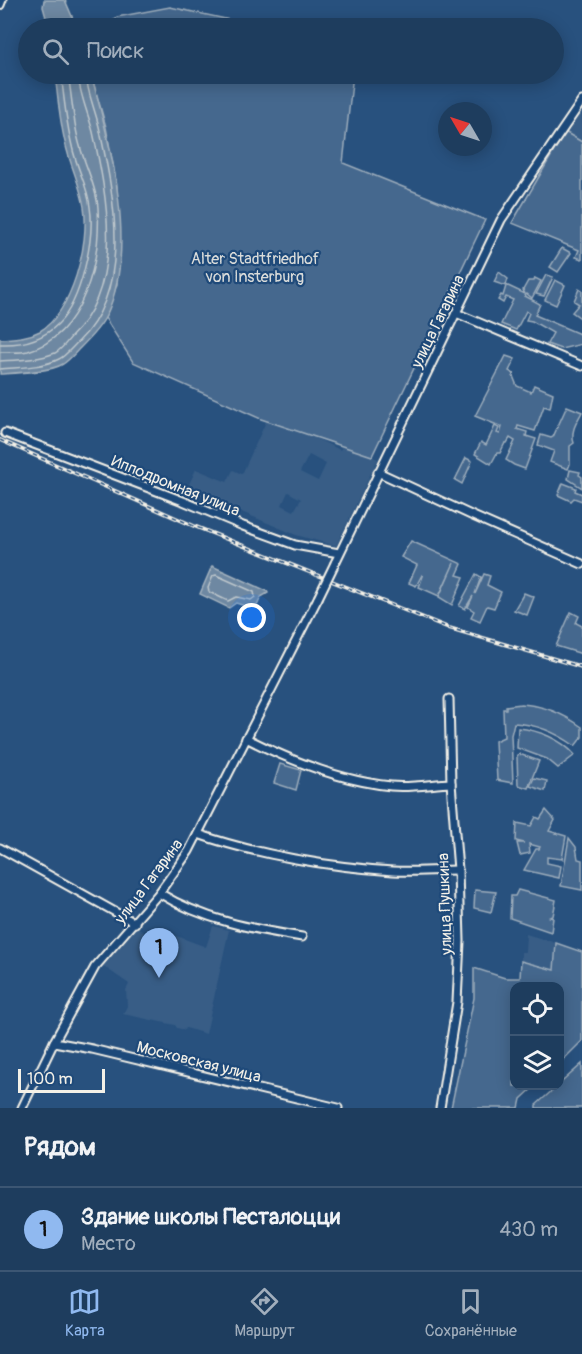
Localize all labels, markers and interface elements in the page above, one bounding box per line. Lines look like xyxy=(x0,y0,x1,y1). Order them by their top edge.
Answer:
search box xyxy=(18,18,564,84)
icon: search xyxy=(39,35,72,68)
text: Поиск xyxy=(87,37,144,65)
north arrow xyxy=(438,102,492,156)
park label: Alter Stadtfriedhof von Insterburg xyxy=(191,249,320,287)
street label: улица Гагарина xyxy=(406,271,469,372)
street label: Ипподромная улица xyxy=(108,451,243,521)
your location xyxy=(237,603,266,632)
street label: улица Гагарина xyxy=(110,835,187,929)
street label: улица Пушкина xyxy=(433,853,457,956)
pin: 1 xyxy=(140,928,178,978)
map controls xyxy=(510,982,564,1090)
button: locate xyxy=(510,982,564,1036)
button: layers xyxy=(510,1036,564,1090)
street label: Московская улица xyxy=(134,1037,263,1087)
scale bar xyxy=(18,1066,105,1094)
text: 100 m xyxy=(27,1069,73,1089)
text: Рядом xyxy=(24,1131,96,1163)
text: Здание школы Песталоцци xyxy=(81,1203,340,1231)
text: 1 xyxy=(40,1217,47,1242)
text: 430 m xyxy=(499,1217,558,1242)
text: Место xyxy=(81,1231,136,1256)
tab: Карта xyxy=(65,1285,105,1341)
tab: Маршрут xyxy=(235,1285,295,1341)
tab: Сохранённые xyxy=(425,1285,517,1341)

